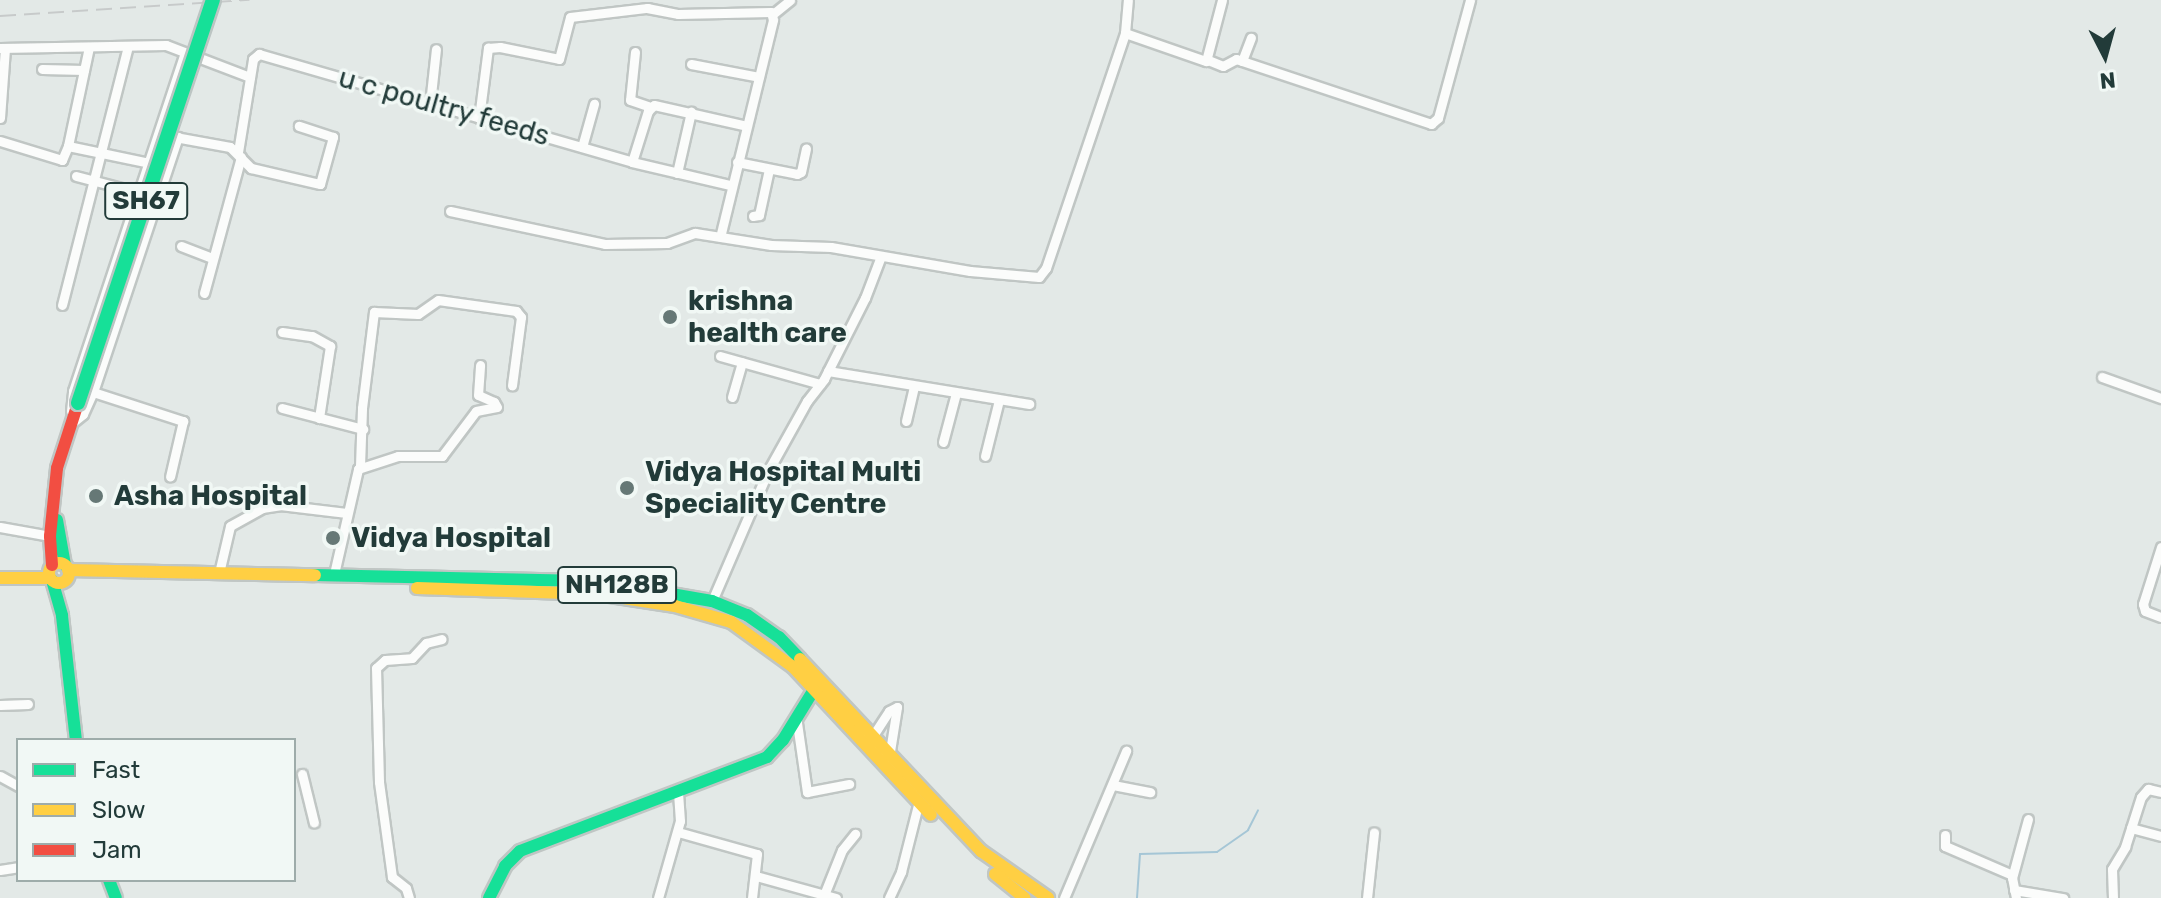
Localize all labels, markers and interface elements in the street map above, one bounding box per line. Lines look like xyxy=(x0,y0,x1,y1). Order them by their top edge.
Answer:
north arrow xyxy=(2065,16,2145,96)
street label: u c poultry feeds xyxy=(334,61,554,153)
text: N xyxy=(2098,66,2117,95)
road number: SH67 xyxy=(104,179,188,223)
place label: krishna health care xyxy=(688,284,847,350)
marker: krishna health care xyxy=(659,306,681,328)
place label: Vidya Hospital Multi Speciality Centre xyxy=(645,455,921,521)
marker: Vidya Hospital Multi Speciality Centre xyxy=(616,477,638,499)
place label: Asha Hospital xyxy=(114,479,307,513)
marker: Asha Hospital xyxy=(85,485,107,507)
place label: Vidya Hospital xyxy=(351,521,551,555)
marker: Vidya Hospital xyxy=(322,527,344,549)
road number: NH128B xyxy=(557,563,677,607)
legend xyxy=(16,738,296,882)
text: Fast xyxy=(92,756,140,784)
text: Slow xyxy=(92,796,145,824)
text: Jam xyxy=(92,836,142,864)

